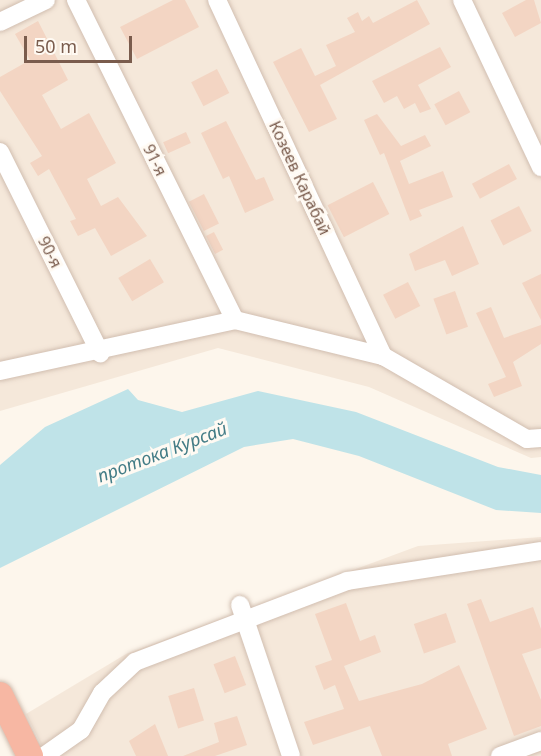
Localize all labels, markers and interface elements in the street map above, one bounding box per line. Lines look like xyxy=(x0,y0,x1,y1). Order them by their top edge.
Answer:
scale bar xyxy=(27,24,135,62)
text: 50 m xyxy=(35,34,77,58)
street label: Козеев Карабай xyxy=(265,118,335,238)
street label: 91-я xyxy=(139,141,171,179)
street label: 90-я xyxy=(34,233,66,271)
water label: протока Курсай xyxy=(94,417,230,487)

